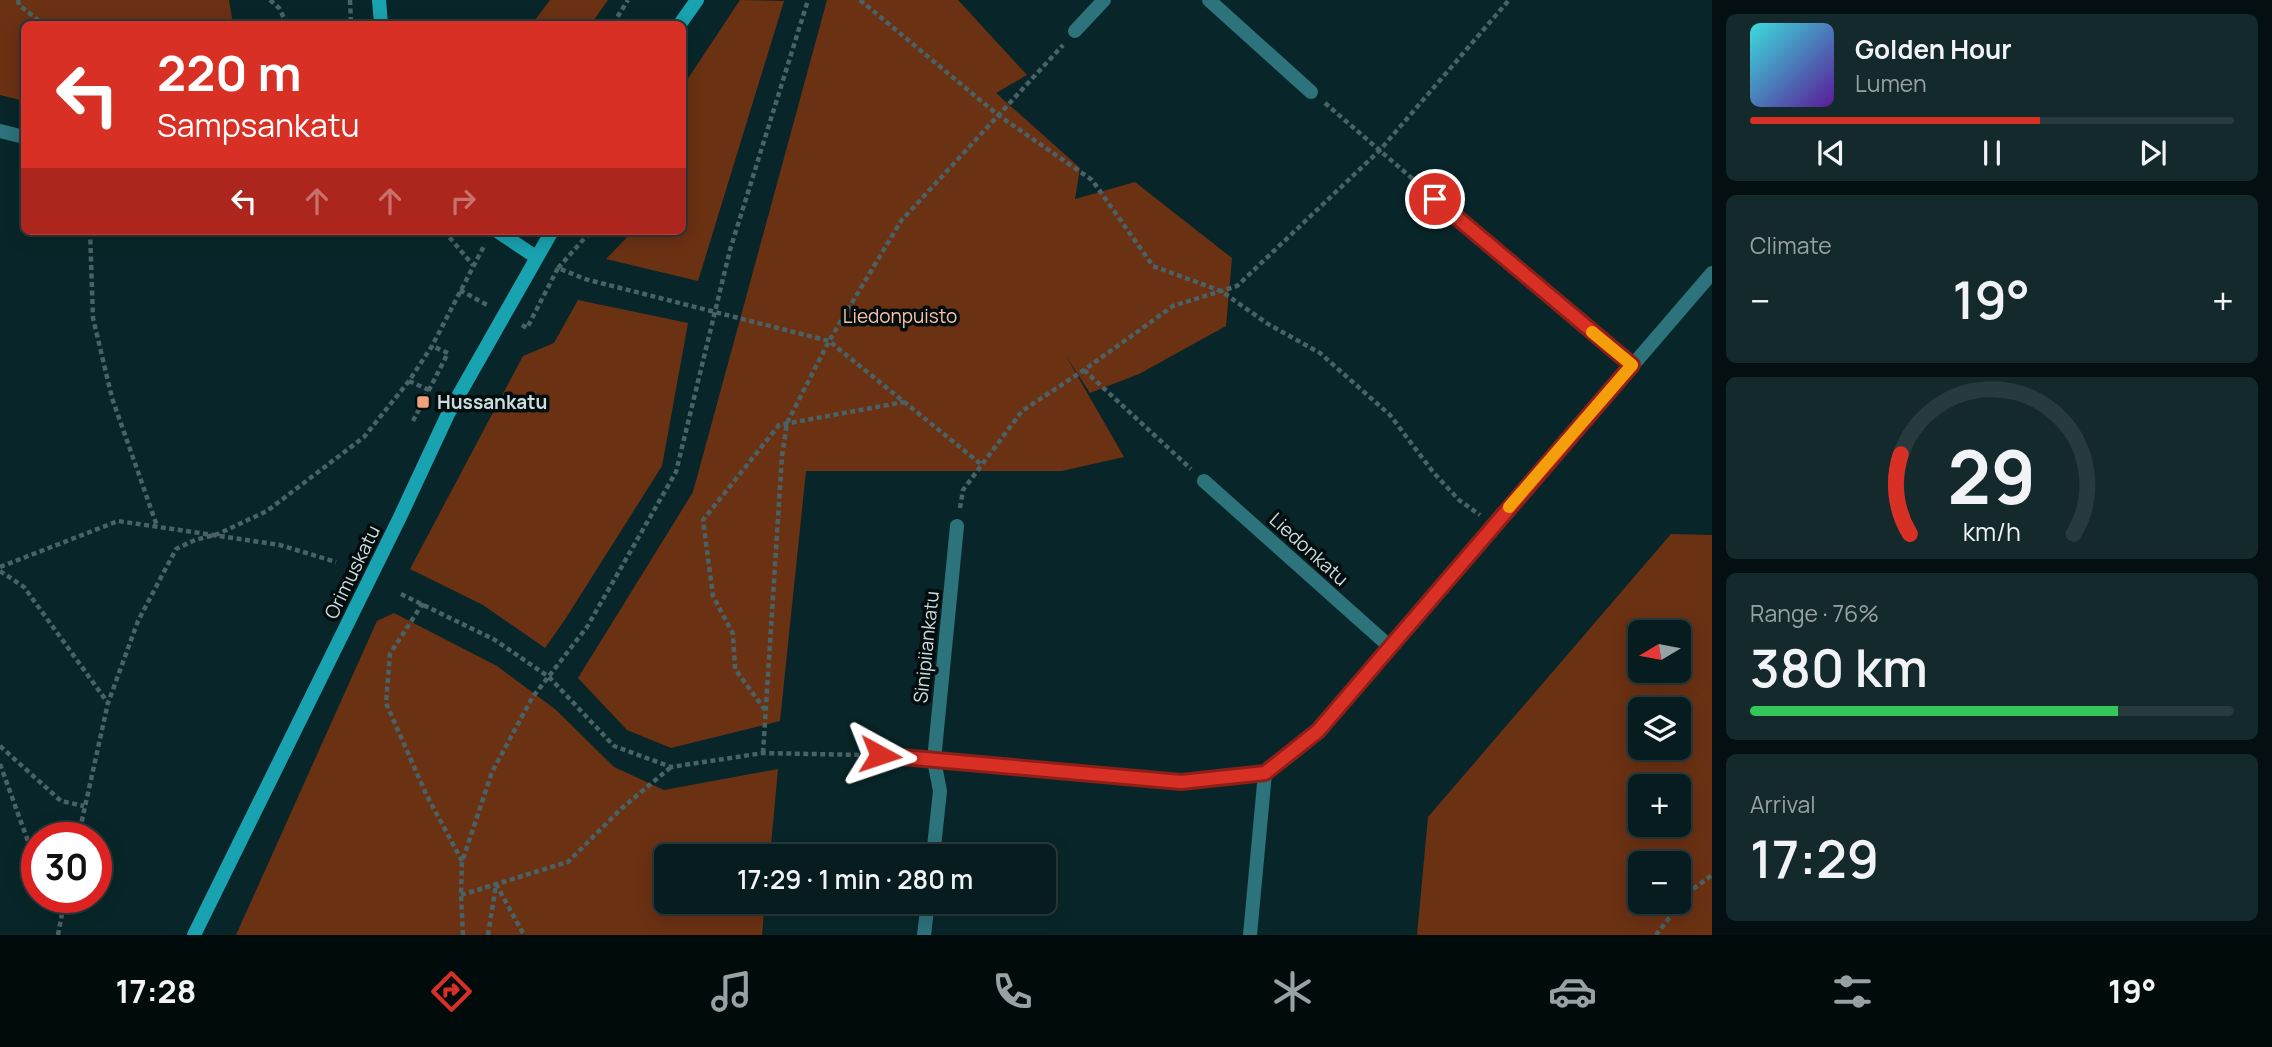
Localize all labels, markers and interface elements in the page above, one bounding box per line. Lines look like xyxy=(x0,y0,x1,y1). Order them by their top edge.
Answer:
text: Golden Hour xyxy=(1855,31,2012,67)
text: 220 m xyxy=(157,39,301,106)
icon: left xyxy=(42,49,133,140)
text: Lumen xyxy=(1855,67,1927,99)
text: Sampsankatu xyxy=(157,103,359,147)
icon: previous xyxy=(1812,134,1850,172)
icon: pause xyxy=(1973,134,2011,172)
icon: next xyxy=(2134,134,2172,172)
pin xyxy=(1405,169,1465,229)
icon: arrive xyxy=(1416,180,1454,218)
icon: left xyxy=(225,182,263,220)
icon: ahead xyxy=(298,182,336,220)
icon: ahead xyxy=(371,182,409,220)
icon: right xyxy=(444,182,482,220)
text: Climate xyxy=(1750,229,1832,261)
text: 19° xyxy=(1952,264,2030,335)
text: − xyxy=(1750,274,1771,326)
text: + xyxy=(2212,274,2234,326)
park label: Liedonpuisto xyxy=(843,303,957,329)
place label: Hussankatu xyxy=(437,389,547,415)
marker: Hussankatu xyxy=(415,394,431,410)
text: 29 xyxy=(1948,426,2036,526)
street label: Liedonkatu xyxy=(1264,507,1354,591)
text: km/h xyxy=(1963,513,2021,548)
street label: Orimuskatu xyxy=(318,521,386,623)
street label: Sinipiiankatu xyxy=(907,590,945,704)
text: Range · 76% xyxy=(1750,597,1879,629)
north arrow xyxy=(1628,620,1690,682)
map controls xyxy=(1628,620,1691,914)
text: 380 km xyxy=(1750,632,1928,703)
button: layers xyxy=(1628,697,1691,760)
position arrow xyxy=(843,718,917,792)
button: + xyxy=(1628,774,1691,837)
text: Arrival xyxy=(1750,788,1816,820)
speed limit sign: 30 xyxy=(21,822,112,913)
text: 17:29 xyxy=(1750,823,1879,894)
button: − xyxy=(1628,851,1691,914)
text: 17:29 · 1 min · 280 m xyxy=(737,861,973,897)
icon: directions xyxy=(427,967,476,1016)
icon: music xyxy=(707,967,756,1016)
icon: phone xyxy=(988,967,1037,1016)
icon: climate xyxy=(1268,967,1317,1016)
icon: car xyxy=(1548,967,1597,1016)
icon: filters xyxy=(1828,967,1877,1016)
text: 17:28 xyxy=(116,969,196,1013)
text: 19° xyxy=(2108,969,2156,1013)

